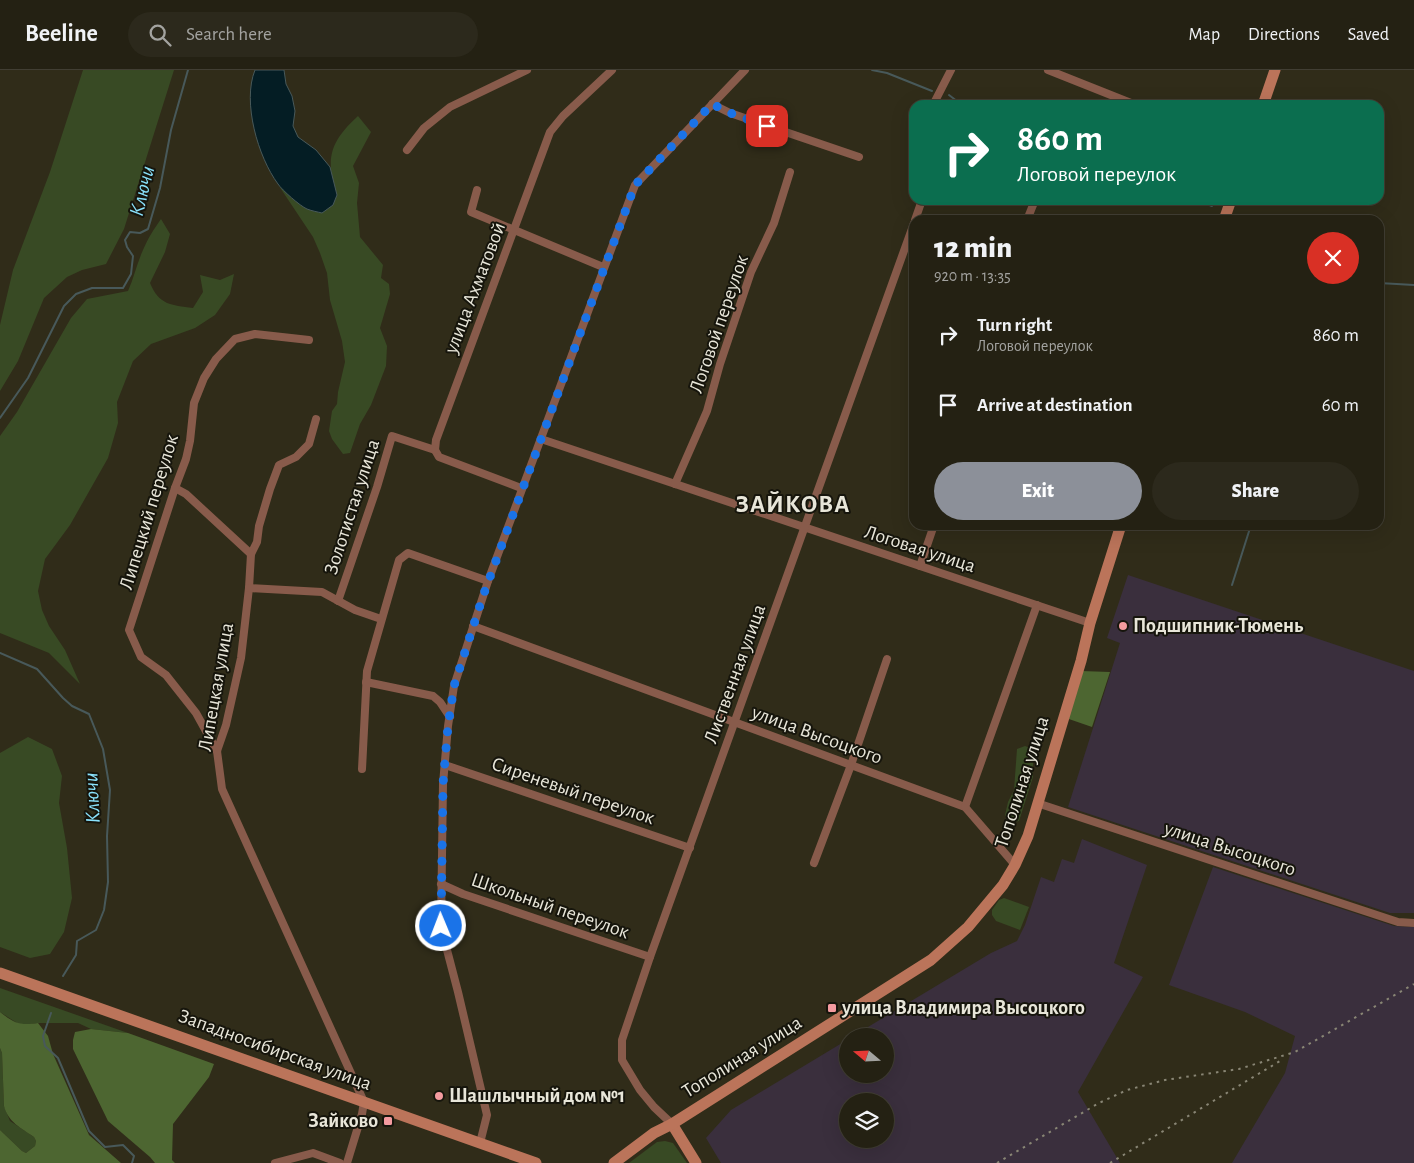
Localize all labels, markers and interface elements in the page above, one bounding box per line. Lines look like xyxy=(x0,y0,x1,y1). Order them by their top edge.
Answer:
search box xyxy=(128,12,478,57)
icon: search xyxy=(146,21,174,49)
text: Beeline xyxy=(25,22,98,46)
text: Search here xyxy=(186,25,272,44)
text: Map xyxy=(1189,26,1220,44)
text: Directions xyxy=(1248,26,1320,44)
text: Saved xyxy=(1348,26,1389,44)
pin xyxy=(746,105,788,147)
icon: arrive xyxy=(753,112,781,140)
icon: right xyxy=(934,120,999,185)
text: 860 m xyxy=(1017,122,1103,157)
text: Логовой переулок xyxy=(1017,163,1176,185)
water label: Ключи xyxy=(126,164,158,218)
street label: улица Ахматовой xyxy=(440,220,509,357)
button: close xyxy=(1307,232,1359,284)
text: 12 min xyxy=(934,233,1012,263)
street label: Логовой переулок xyxy=(686,252,752,396)
text: 920 m · 13:35 xyxy=(934,268,1011,284)
text: Turn right xyxy=(977,316,1052,335)
icon: right xyxy=(934,321,962,349)
text: 860 m xyxy=(1313,326,1359,345)
text: Логовой переулок xyxy=(977,338,1093,354)
icon: arrive xyxy=(934,391,962,419)
text: Arrive at destination xyxy=(977,396,1133,415)
text: 60 m xyxy=(1322,396,1359,415)
street label: Липецкий переулок xyxy=(116,432,182,592)
street label: Золотистая улица xyxy=(321,437,383,577)
button: Exit xyxy=(934,462,1142,520)
button: Share xyxy=(1152,462,1359,520)
district label: ЗАЙКОВА xyxy=(736,491,850,517)
street label: Логовая улица xyxy=(862,522,978,576)
street label: Лиственная улица xyxy=(701,602,769,746)
place label: Подшипник-Тюмень xyxy=(1133,616,1304,636)
marker: Подшипник-Тюмень xyxy=(1117,620,1129,632)
street label: Липецкая улица xyxy=(195,621,237,753)
street label: улица Высоцкого xyxy=(748,702,885,768)
street label: Тополиная улица xyxy=(991,714,1053,850)
street label: Сиреневый переулок xyxy=(489,754,657,828)
water label: Ключи xyxy=(80,772,104,824)
street label: улица Высоцкого xyxy=(1161,818,1298,880)
street label: Школьный переулок xyxy=(468,870,632,942)
position arrow xyxy=(414,899,466,951)
place label: улица Владимира Высоцкого xyxy=(841,998,1085,1018)
marker: улица Владимира Высоцкого xyxy=(826,1002,838,1014)
street label: Западносибирская улица xyxy=(176,1006,374,1094)
street label: Тополиная улица xyxy=(679,1012,805,1102)
north arrow xyxy=(839,1028,894,1082)
map controls xyxy=(839,1028,894,1148)
place label: Шашлычный дом №1 xyxy=(449,1086,625,1106)
marker: Шашлычный дом №1 xyxy=(433,1090,445,1102)
button: layers xyxy=(839,1093,894,1148)
place label: Зайково xyxy=(308,1111,378,1131)
marker: Зайково xyxy=(382,1115,394,1127)

